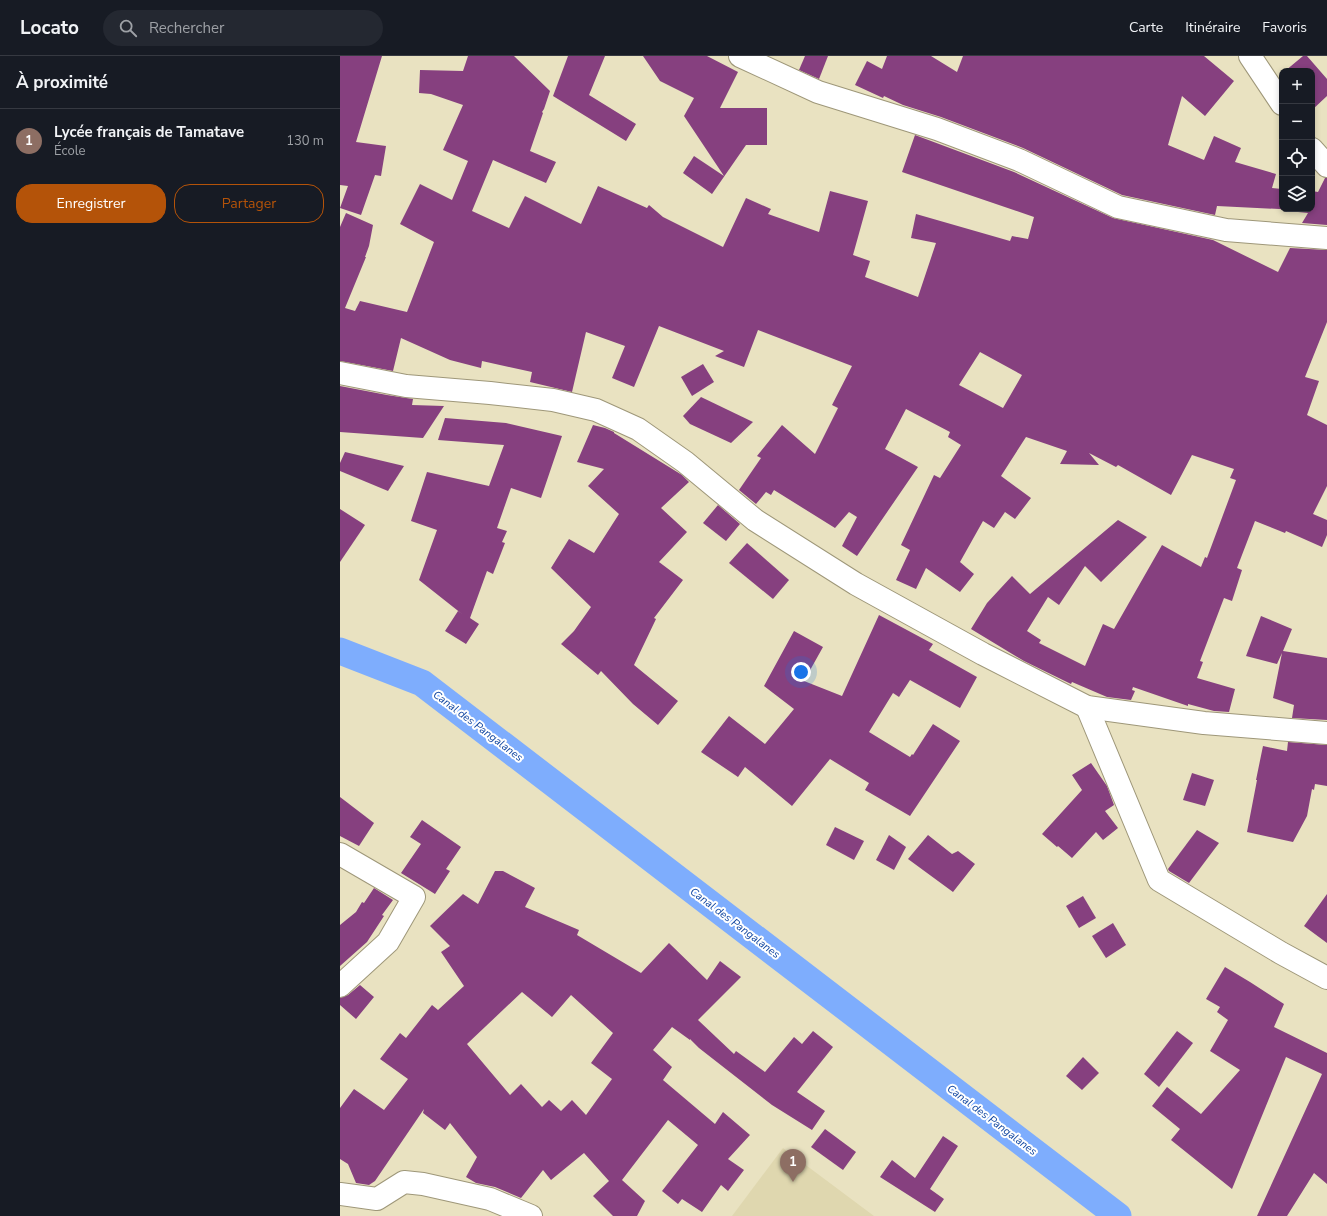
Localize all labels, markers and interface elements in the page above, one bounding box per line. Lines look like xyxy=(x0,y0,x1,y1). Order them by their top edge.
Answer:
search box xyxy=(103,10,383,46)
text: Locato xyxy=(20,15,79,41)
icon: search xyxy=(117,17,139,39)
text: Rechercher xyxy=(149,18,224,38)
text: Carte xyxy=(1129,18,1163,37)
text: Itinéraire xyxy=(1185,18,1240,37)
text: Favoris xyxy=(1262,18,1307,37)
map controls xyxy=(1279,68,1315,212)
button: + xyxy=(1279,68,1315,104)
text: À proximité xyxy=(16,71,108,94)
button: − xyxy=(1279,104,1315,140)
text: Lycée français de Tamatave xyxy=(54,122,244,142)
text: 1 xyxy=(25,132,33,150)
text: 130 m xyxy=(286,132,324,150)
button: locate xyxy=(1279,140,1315,176)
text: École xyxy=(54,142,85,160)
button: layers xyxy=(1279,176,1315,212)
button: Enregistrer xyxy=(16,184,166,223)
button: Partager xyxy=(174,184,324,223)
your location xyxy=(791,662,811,682)
water label: Canal des Pangalanes xyxy=(430,687,526,765)
water label: Canal des Pangalanes xyxy=(687,884,783,962)
water label: Canal des Pangalanes xyxy=(944,1081,1040,1159)
pin: 1 xyxy=(780,1149,806,1182)

